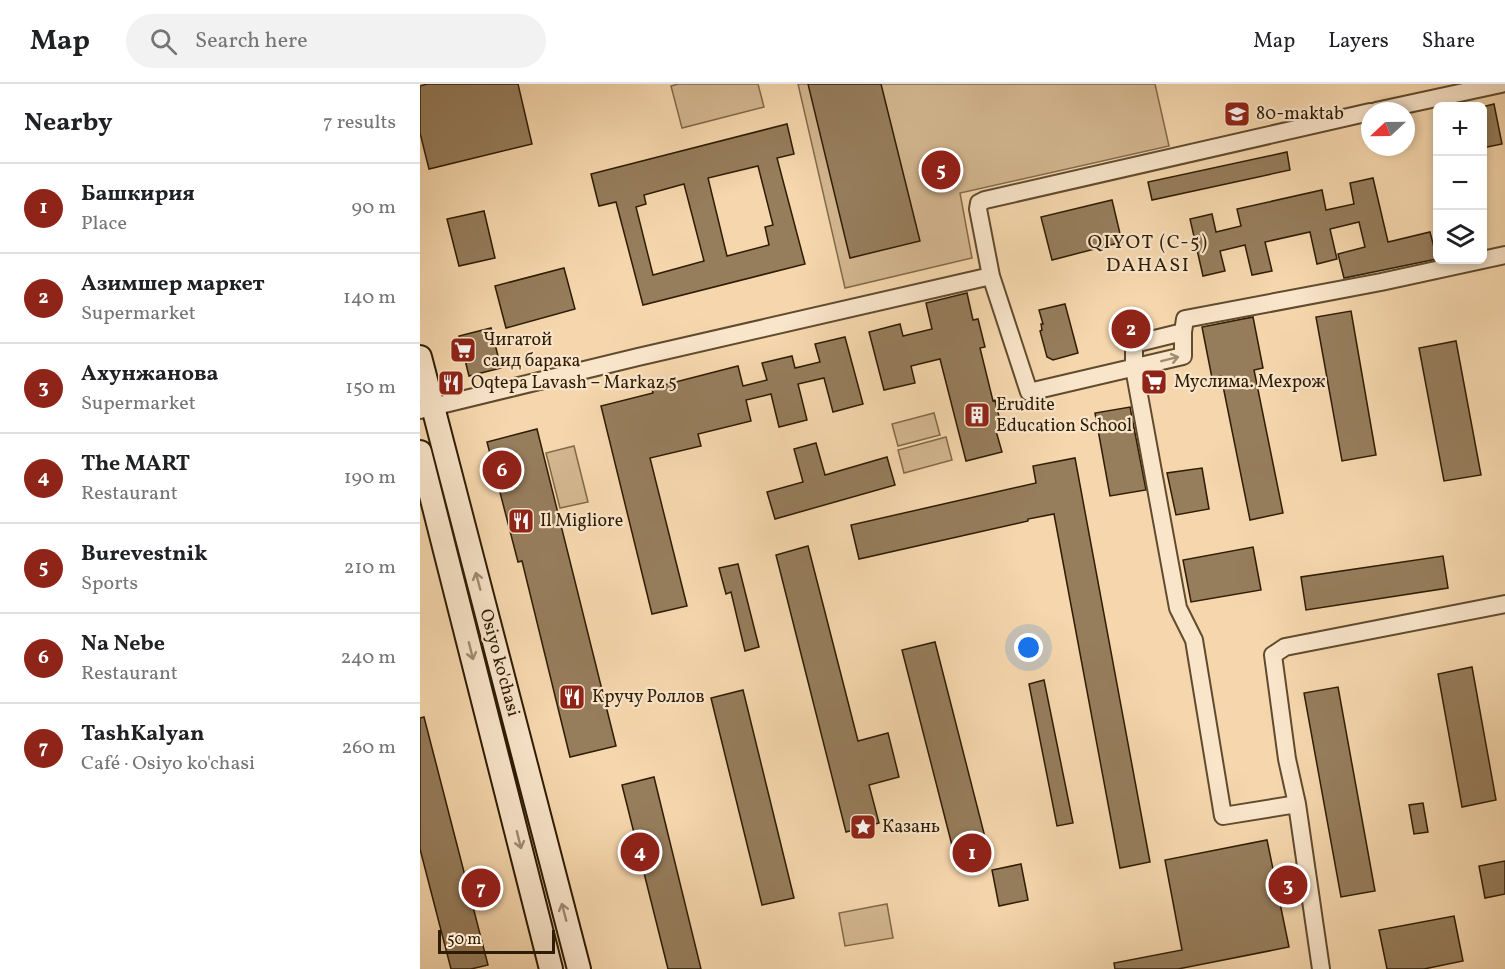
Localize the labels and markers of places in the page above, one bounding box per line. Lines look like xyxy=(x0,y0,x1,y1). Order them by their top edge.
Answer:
school or university icon: 80-maktab xyxy=(1222,99,1252,129)
place label: 80-maktab xyxy=(1256,102,1344,127)
pin: 5 xyxy=(922,148,960,193)
pin: 2 xyxy=(1112,306,1150,352)
place label: Чигатой саид барака xyxy=(483,328,581,374)
supermarket icon: Чигатой саид барака xyxy=(448,335,478,365)
supermarket icon: Муслима. Мехрож xyxy=(1139,367,1169,397)
restaurant icon: Oqtepa Lavash – Markaz 5 xyxy=(436,368,466,398)
place label: Муслима. Мехрож xyxy=(1174,370,1326,395)
place label: Oqtepa Lavash – Markaz 5 xyxy=(471,371,677,396)
place label: Erudite Education School xyxy=(996,393,1132,439)
building icon: Erudite Education School xyxy=(962,400,992,430)
pin: 6 xyxy=(482,448,521,492)
restaurant icon: Il Migliore xyxy=(506,506,536,536)
place label: Il Migliore xyxy=(540,509,623,534)
restaurant icon: Кручу Роллов xyxy=(557,682,587,712)
place label: Кручу Роллов xyxy=(592,685,705,710)
place icon: Казань xyxy=(848,812,878,842)
place label: Казань xyxy=(882,815,940,840)
pin: 4 xyxy=(620,830,660,874)
pin: 1 xyxy=(952,830,992,876)
pin: 3 xyxy=(1268,862,1308,908)
pin: 7 xyxy=(462,866,500,910)

